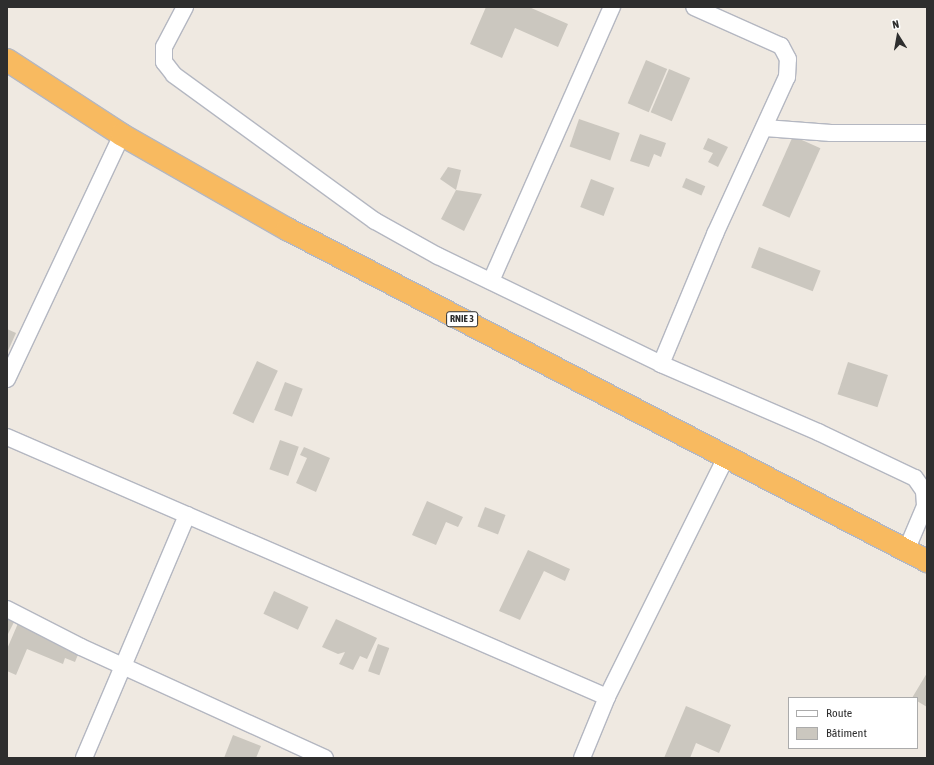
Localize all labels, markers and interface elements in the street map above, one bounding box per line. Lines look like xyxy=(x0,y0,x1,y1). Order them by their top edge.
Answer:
north arrow xyxy=(878,16,918,56)
text: N xyxy=(891,18,900,31)
road number: RNIE 3 xyxy=(446,311,478,327)
legend xyxy=(788,697,918,749)
text: Route xyxy=(826,706,852,720)
text: Bâtiment xyxy=(826,726,867,740)

